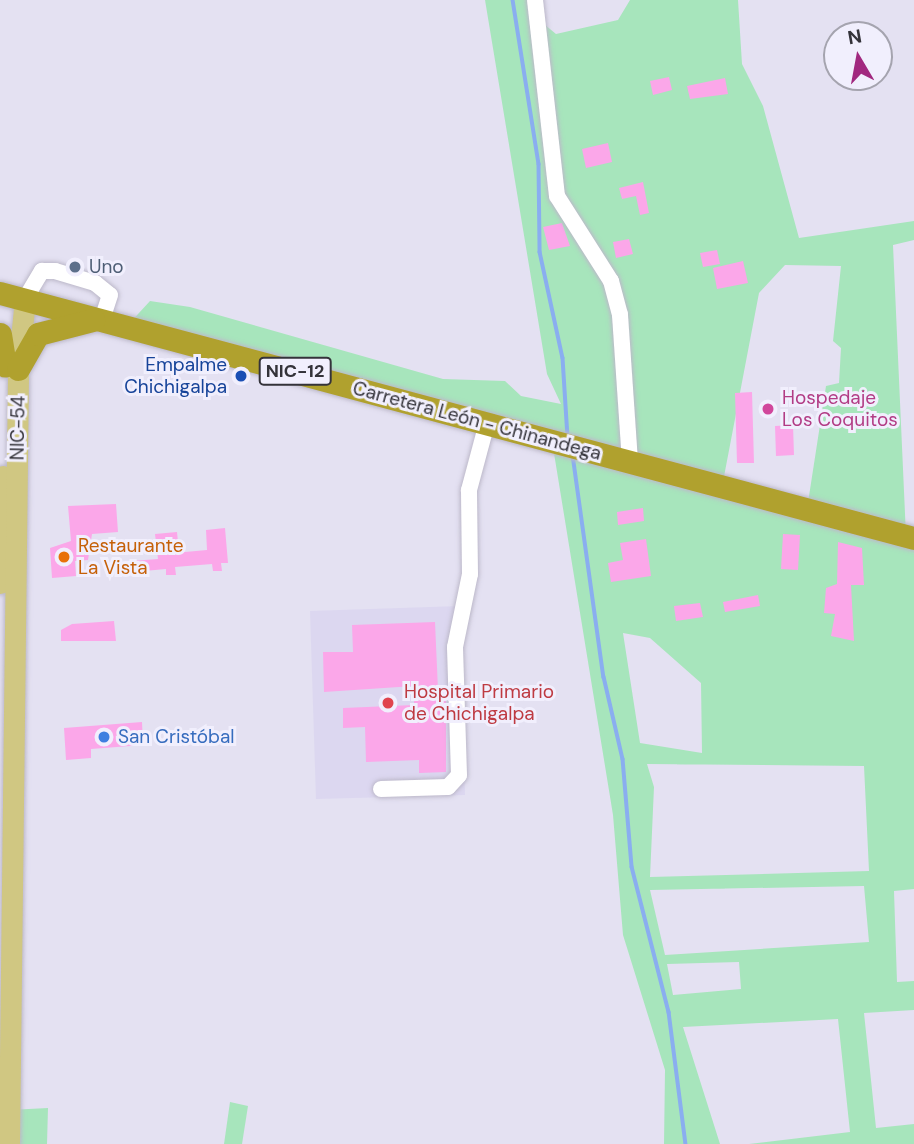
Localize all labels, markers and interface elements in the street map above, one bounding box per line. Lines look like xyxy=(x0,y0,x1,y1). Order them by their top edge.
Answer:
north arrow xyxy=(823,21,893,91)
text: N xyxy=(846,23,864,50)
place label: Uno xyxy=(89,256,124,278)
marker: Uno xyxy=(67,259,83,275)
place label: Empalme Chichigalpa xyxy=(124,354,227,398)
road number: NIC-12 xyxy=(258,356,332,386)
marker: Empalme Chichigalpa xyxy=(233,368,249,384)
street label: Carretera León - Chinandega xyxy=(350,377,604,465)
place label: Hospedaje Los Coquitos xyxy=(782,387,898,431)
street label: NIC-54 xyxy=(6,396,30,460)
marker: Hospedaje Los Coquitos xyxy=(760,401,776,417)
place label: Restaurante La Vista xyxy=(78,535,184,579)
marker: Restaurante La Vista xyxy=(56,549,72,565)
place label: Hospital Primario de Chichigalpa xyxy=(404,681,554,725)
marker: Hospital Primario de Chichigalpa xyxy=(378,693,398,713)
place label: San Cristóbal xyxy=(118,726,235,748)
marker: San Cristóbal xyxy=(96,729,112,745)

